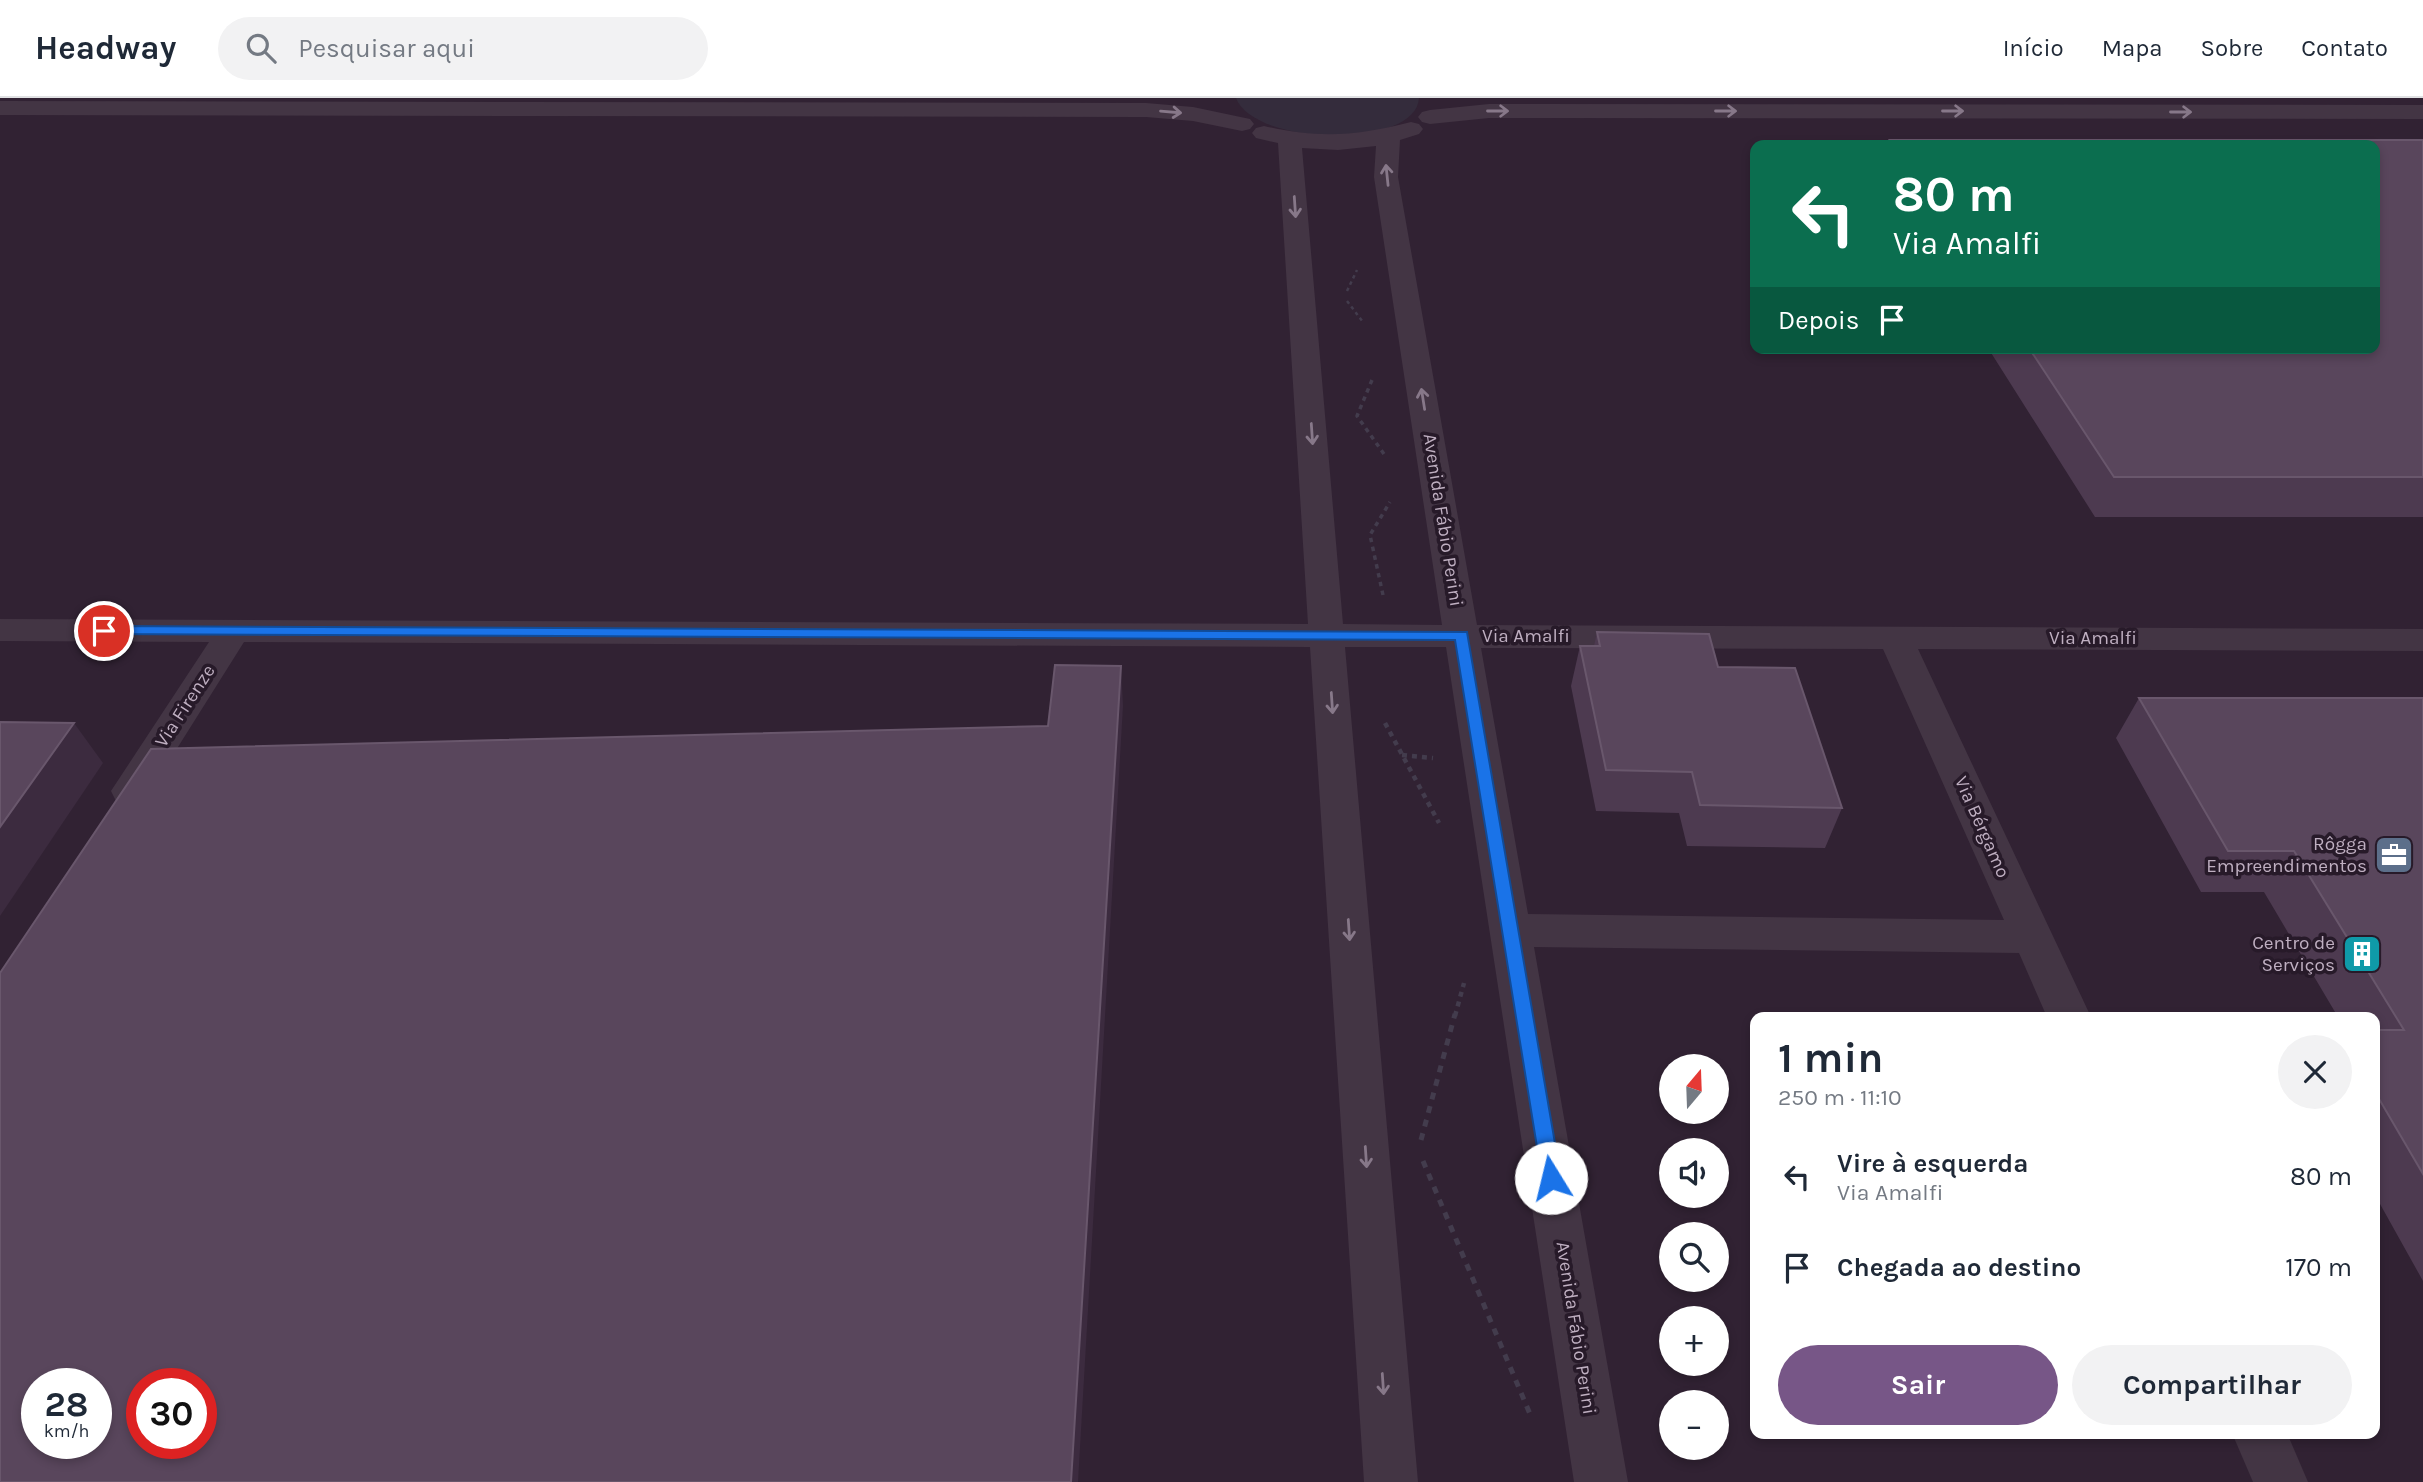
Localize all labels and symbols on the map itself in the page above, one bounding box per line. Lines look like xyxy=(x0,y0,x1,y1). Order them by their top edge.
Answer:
one-way arrow xyxy=(1486,104,1509,118)
one-way arrow xyxy=(1714,104,1737,118)
one-way arrow xyxy=(1941,105,1964,118)
one-way arrow xyxy=(2169,105,2192,119)
one-way arrow xyxy=(1159,106,1182,119)
one-way arrow xyxy=(1380,164,1393,187)
one-way arrow xyxy=(1288,196,1301,219)
one-way arrow xyxy=(1416,388,1429,411)
one-way arrow xyxy=(1306,422,1319,445)
street label: Avenida Fábio Perini xyxy=(1418,432,1468,608)
pin xyxy=(74,601,134,661)
street label: Via Amalfi xyxy=(1482,625,1570,647)
street label: Via Amalfi xyxy=(2049,627,2137,649)
street label: Via Firenze xyxy=(150,661,220,751)
one-way arrow xyxy=(1326,692,1339,714)
street label: Via Bérgamo xyxy=(1950,773,2014,881)
place label: Rôgga Empreendimentos xyxy=(2206,833,2367,877)
office icon: Rôgga Empreendimentos xyxy=(2373,834,2415,876)
one-way arrow xyxy=(1343,918,1356,941)
place label: Centro de Serviços xyxy=(2252,932,2335,976)
building icon: Centro de Serviços xyxy=(2341,933,2383,975)
north arrow xyxy=(1659,1054,1729,1124)
position arrow xyxy=(1514,1141,1588,1215)
one-way arrow xyxy=(1360,1145,1373,1168)
street label: Avenida Fábio Perini xyxy=(1551,1240,1601,1416)
speed limit sign: 30 xyxy=(126,1368,217,1459)
one-way arrow xyxy=(1377,1372,1390,1395)

